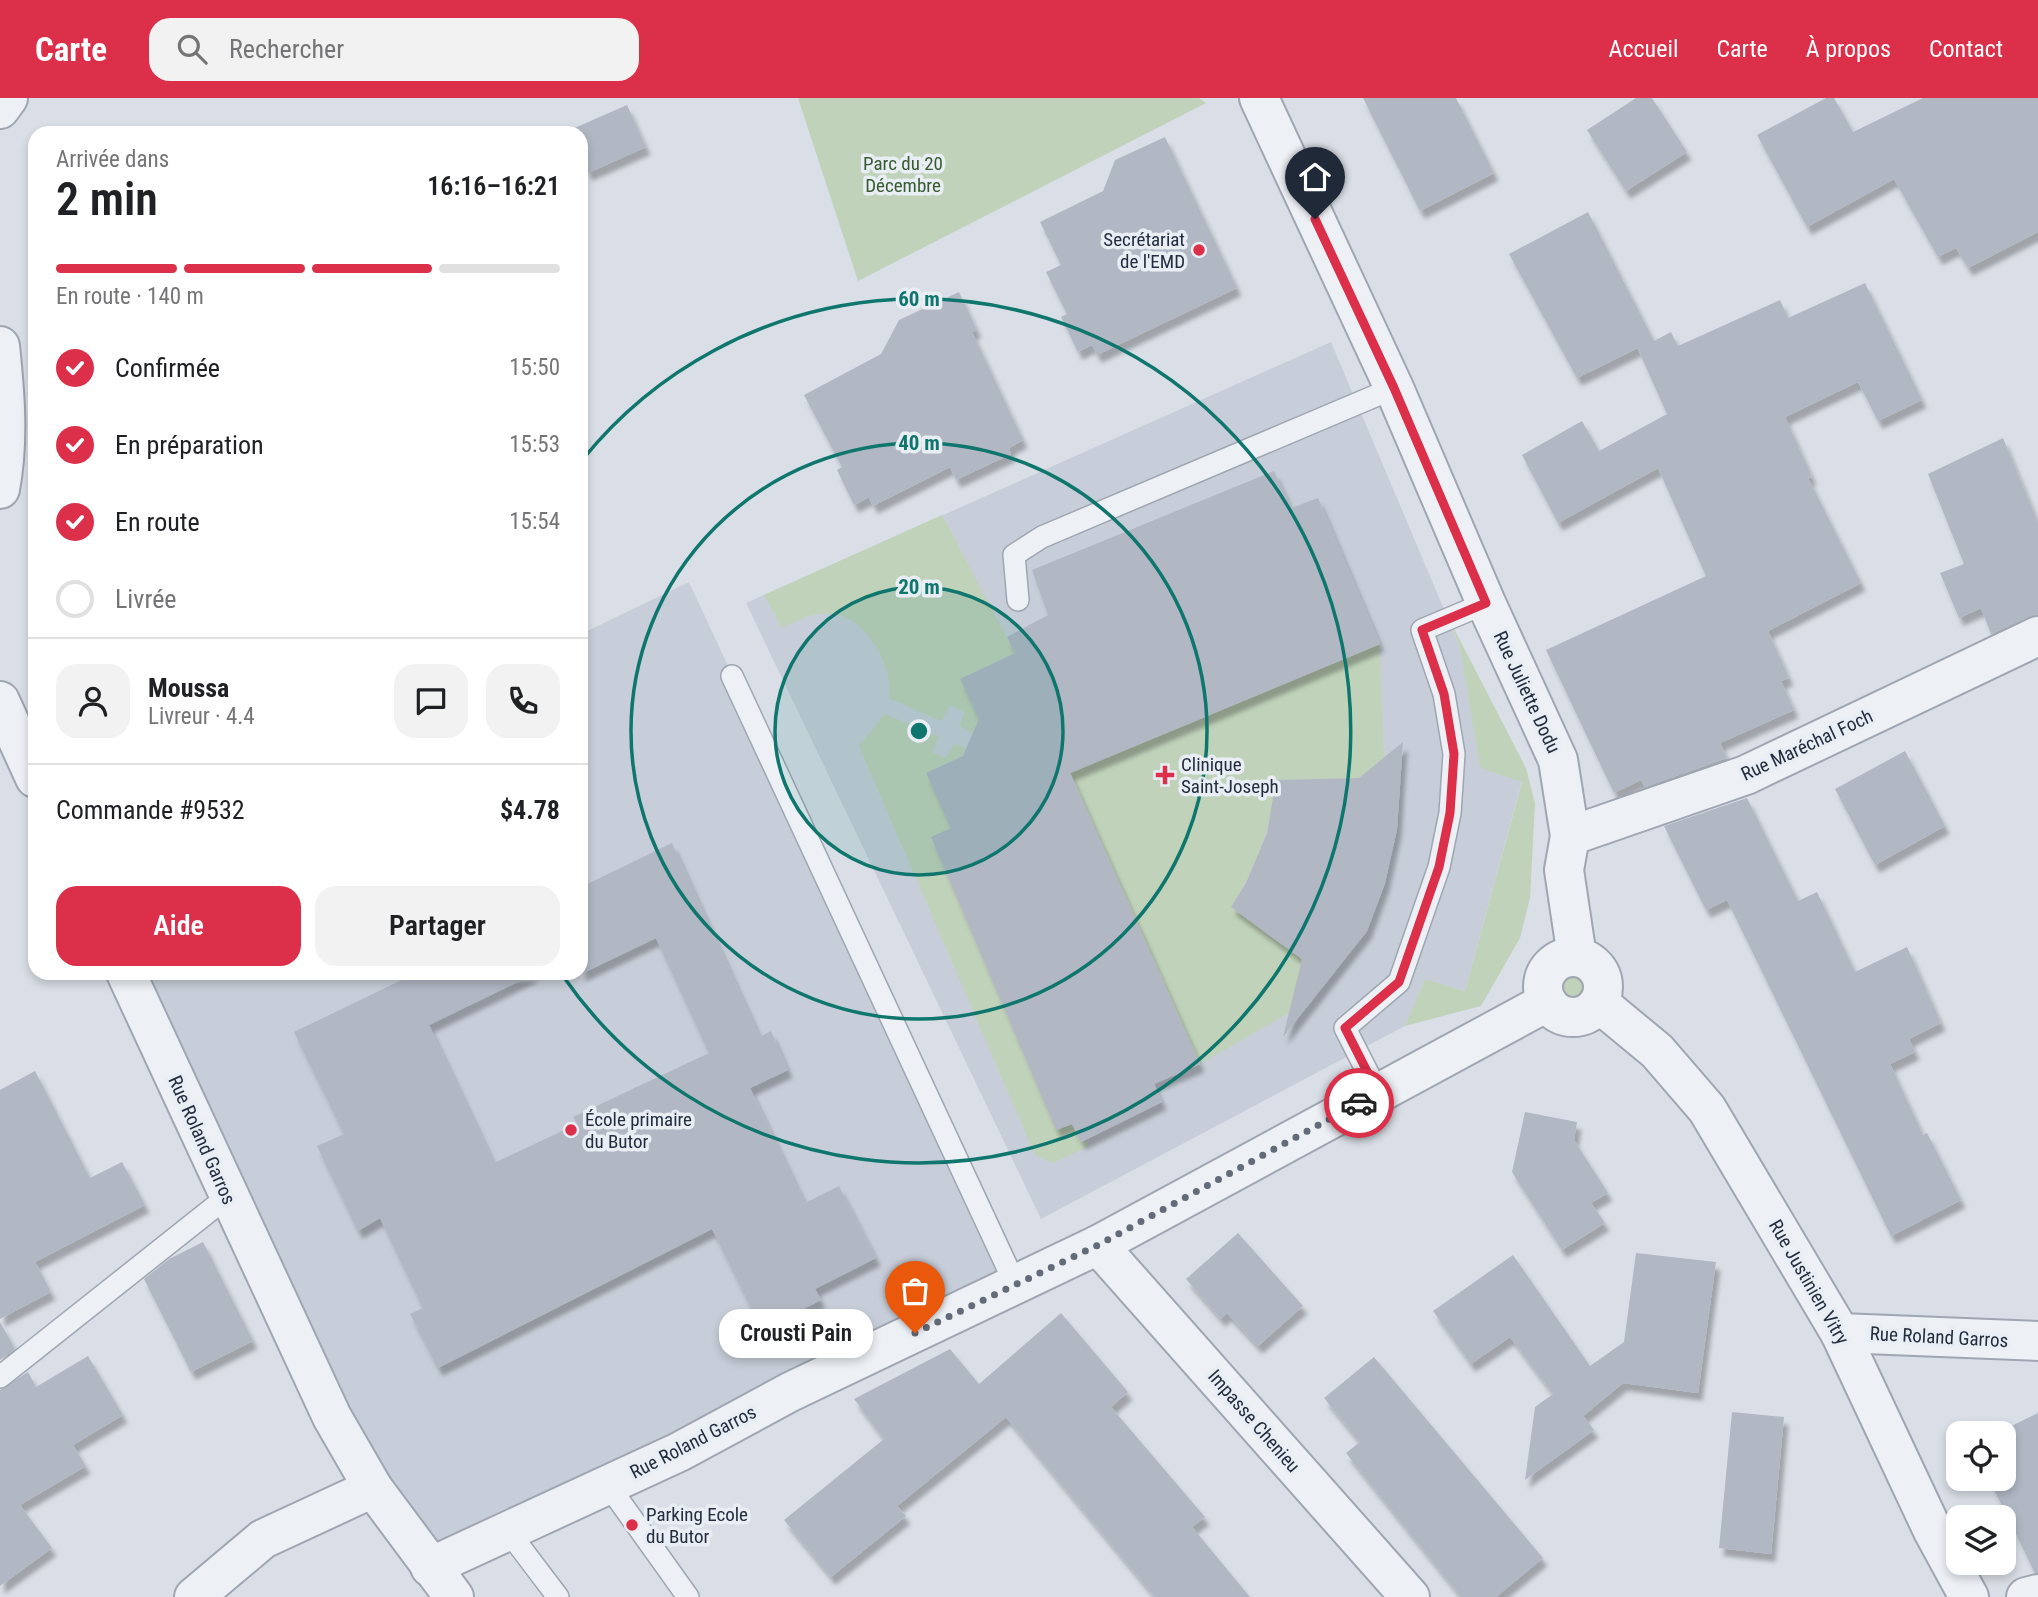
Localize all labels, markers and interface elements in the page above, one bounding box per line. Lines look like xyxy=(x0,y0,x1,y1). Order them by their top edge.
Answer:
search box xyxy=(149,18,639,81)
text: Carte xyxy=(35,30,107,69)
icon: search xyxy=(173,30,211,68)
text: Rechercher xyxy=(229,34,344,64)
text: Accueil xyxy=(1609,35,1678,63)
text: Carte xyxy=(1716,35,1768,63)
text: À propos xyxy=(1806,35,1891,63)
text: Contact xyxy=(1929,35,2003,63)
text: Arrivée dans xyxy=(56,146,169,173)
pin xyxy=(1285,147,1345,219)
park label: Parc du 20 Décembre xyxy=(863,152,943,197)
icon: home xyxy=(1296,158,1334,196)
text: 16:16–16:21 xyxy=(427,171,560,201)
text: 2 min xyxy=(56,172,158,226)
place label: Secrétariat de l'EMD xyxy=(1103,228,1185,273)
marker: Secrétariat de l'EMD xyxy=(1191,242,1207,258)
text: En route · 140 m xyxy=(56,283,204,310)
text: 60 m xyxy=(898,287,940,311)
icon: check xyxy=(56,349,94,387)
text: Confirmée xyxy=(115,353,220,383)
text: 15:50 xyxy=(509,354,560,381)
icon: check xyxy=(56,426,94,464)
text: En préparation xyxy=(115,430,264,460)
text: 15:53 xyxy=(509,431,560,458)
text: 40 m xyxy=(898,431,940,455)
icon: check xyxy=(56,503,94,541)
text: En route xyxy=(115,507,200,537)
text: 15:54 xyxy=(509,508,560,535)
text: 20 m xyxy=(898,575,940,599)
text: Livrée xyxy=(115,584,177,614)
street label: Rue Juliette Dodu xyxy=(1489,627,1565,757)
button: person xyxy=(56,664,130,738)
button: chat xyxy=(394,664,468,738)
button: phone xyxy=(486,664,560,738)
text: Moussa xyxy=(148,673,229,703)
text: Livreur · 4.4 xyxy=(148,703,255,730)
street label: Rue Maréchal Foch xyxy=(1737,704,1877,786)
centre of rings xyxy=(907,719,931,743)
place label: Clinique Saint-Joseph xyxy=(1181,753,1279,798)
marker: Clinique Saint-Joseph xyxy=(1155,765,1175,785)
text: Commande #9532 xyxy=(56,795,245,825)
text: $4.78 xyxy=(500,795,560,825)
button: Aide xyxy=(56,886,301,966)
button: Partager xyxy=(315,886,560,966)
courier xyxy=(1324,1068,1394,1138)
street label: Rue Roland Garros xyxy=(163,1072,241,1208)
icon: car xyxy=(1340,1084,1378,1122)
place label: École primaire du Butor xyxy=(585,1108,692,1153)
marker: École primaire du Butor xyxy=(563,1122,579,1138)
street label: Rue Justinien Vitry xyxy=(1764,1216,1854,1348)
pin xyxy=(885,1261,945,1333)
icon: bag xyxy=(896,1272,934,1310)
callout: Crousti Pain xyxy=(719,1308,873,1358)
text: Crousti Pain xyxy=(740,1320,852,1347)
street label: Rue Roland Garros xyxy=(1869,1322,2009,1352)
street label: Impasse Chenieu xyxy=(1203,1365,1305,1477)
street label: Rue Roland Garros xyxy=(626,1400,760,1484)
map controls xyxy=(1946,1421,2016,1575)
button: locate xyxy=(1946,1421,2016,1491)
place label: Parking Ecole du Butor xyxy=(646,1503,748,1548)
button: layers xyxy=(1946,1505,2016,1575)
marker: Parking Ecole du Butor xyxy=(624,1517,640,1533)

